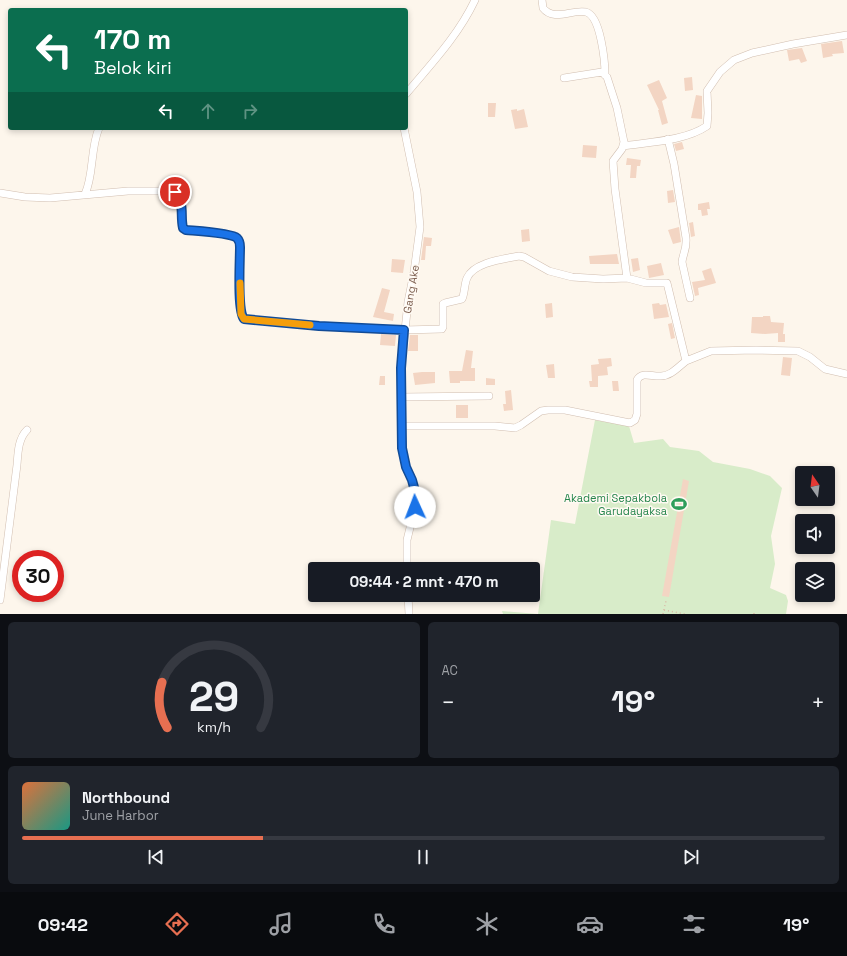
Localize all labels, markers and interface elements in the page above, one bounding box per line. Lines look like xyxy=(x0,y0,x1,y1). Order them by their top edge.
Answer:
text: 170 m xyxy=(94,21,171,57)
icon: left xyxy=(28,24,80,76)
text: Belok kiri xyxy=(94,56,172,79)
icon: left xyxy=(155,100,177,122)
icon: ahead xyxy=(197,100,219,122)
icon: right xyxy=(239,100,261,122)
pin xyxy=(158,175,192,209)
icon: arrive xyxy=(164,181,186,203)
street label: Gang Ake xyxy=(400,264,422,314)
north arrow xyxy=(795,466,835,506)
map controls xyxy=(795,466,835,602)
position arrow xyxy=(394,486,436,528)
place label: Akademi Sepakbola Garudayaksa xyxy=(564,491,668,518)
sports icon: Akademi Sepakbola Garudayaksa xyxy=(670,495,688,513)
button: sound xyxy=(795,514,835,554)
speed limit sign: 30 xyxy=(12,550,64,602)
button: layers xyxy=(795,562,835,602)
text: 09:44 · 2 mnt · 470 m xyxy=(349,572,499,591)
text: AC xyxy=(442,662,458,679)
text: 29 xyxy=(189,670,239,723)
text: 19° xyxy=(611,682,655,721)
text: − xyxy=(442,688,455,716)
text: + xyxy=(811,688,825,716)
text: km/h xyxy=(197,718,231,736)
text: Northbound xyxy=(82,788,170,807)
text: June Harbor xyxy=(82,807,159,824)
icon: previous xyxy=(145,846,167,868)
icon: pause xyxy=(412,846,434,868)
icon: next xyxy=(680,846,702,868)
icon: directions xyxy=(163,910,191,938)
icon: music xyxy=(267,910,295,938)
icon: phone xyxy=(370,910,398,938)
icon: climate xyxy=(473,910,501,938)
icon: car xyxy=(576,910,604,938)
icon: filters xyxy=(680,910,708,938)
text: 09:42 xyxy=(38,913,88,936)
text: 19° xyxy=(783,913,809,936)

